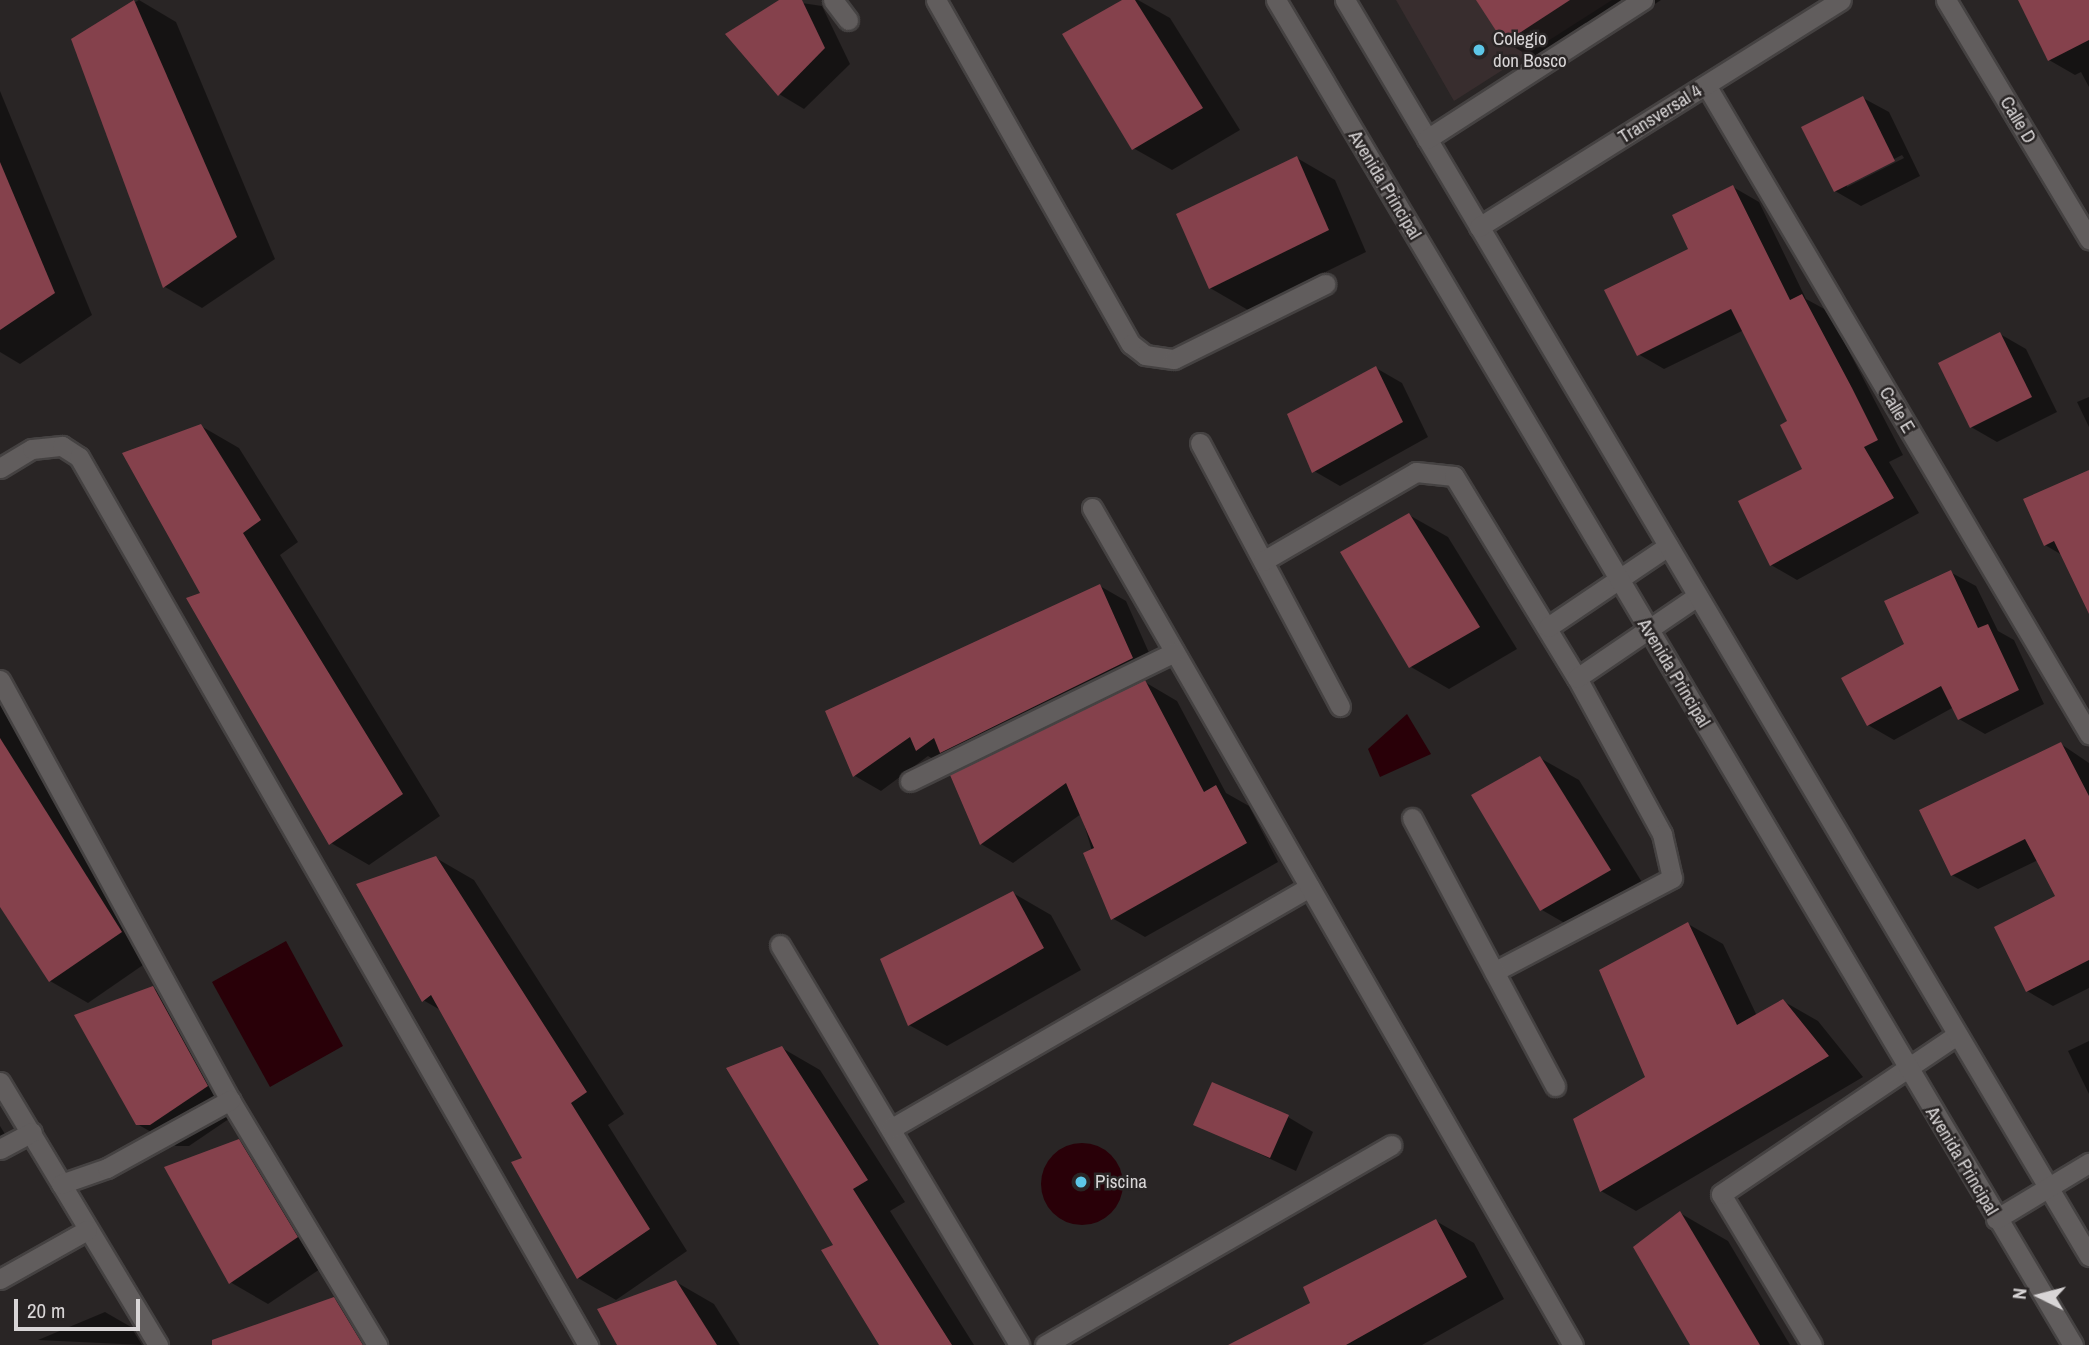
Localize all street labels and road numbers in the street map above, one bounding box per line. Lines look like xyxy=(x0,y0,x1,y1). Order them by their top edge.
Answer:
street label: Transversal 4 xyxy=(1614,79,1706,149)
street label: Calle D xyxy=(1995,92,2041,148)
street label: Avenida Principal xyxy=(1344,127,1426,243)
street label: Calle E xyxy=(1874,383,1920,437)
street label: Avenida Principal xyxy=(1633,615,1715,731)
street label: Avenida Principal xyxy=(1921,1103,2003,1219)

